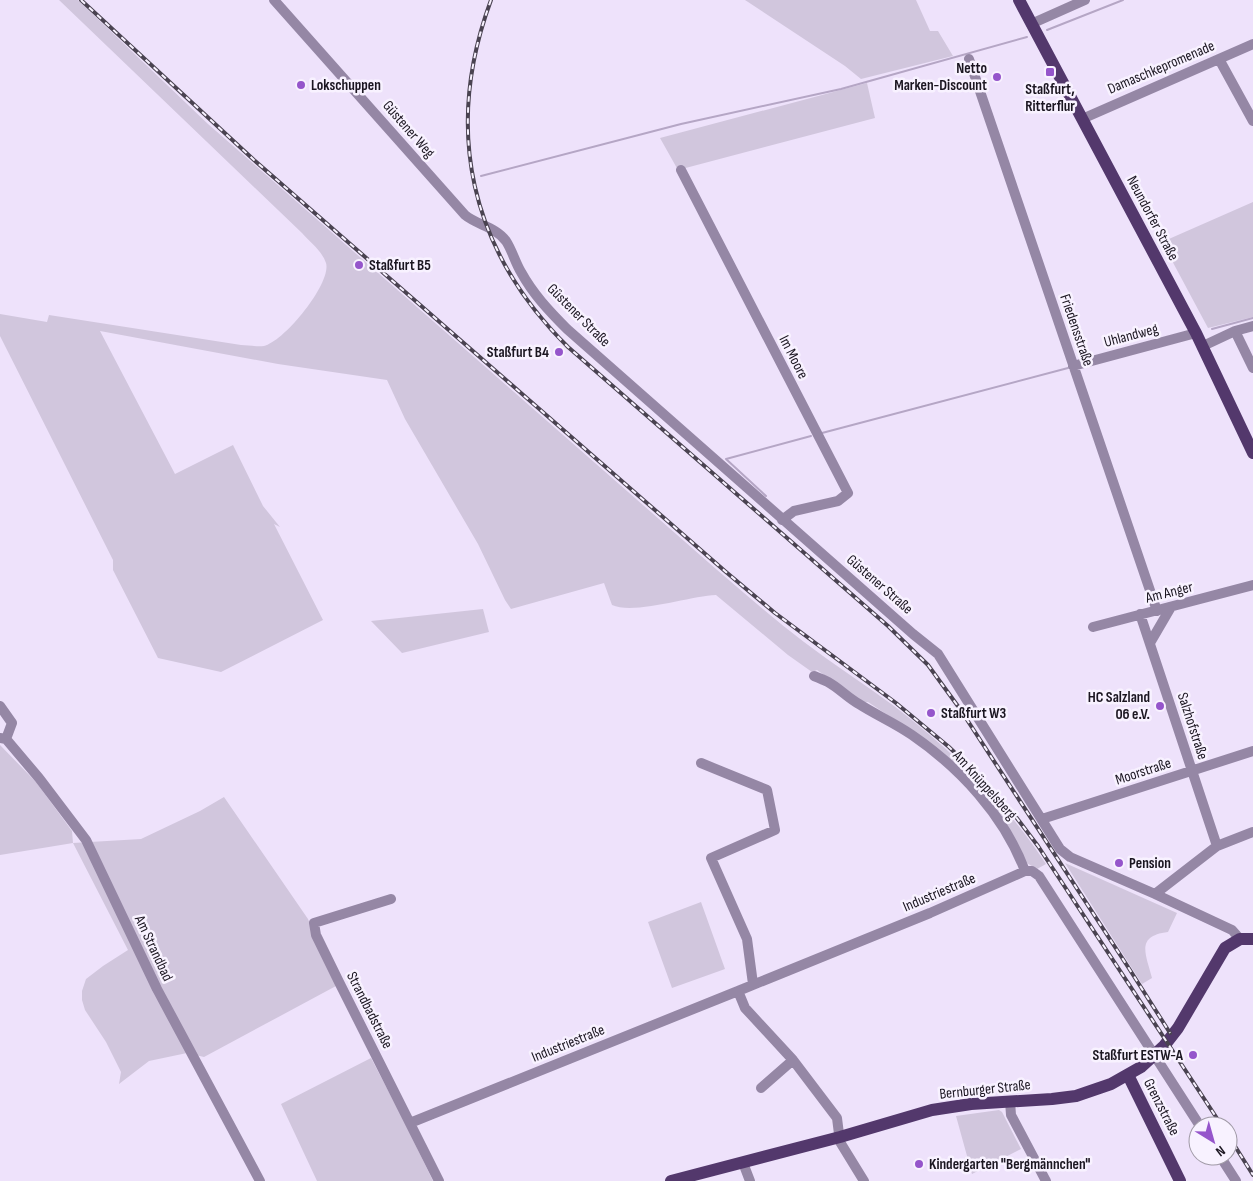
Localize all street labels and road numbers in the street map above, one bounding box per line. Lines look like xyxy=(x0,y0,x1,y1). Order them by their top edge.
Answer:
street label: Damaschkepromenade xyxy=(1105,36,1218,99)
street label: Güstener Weg xyxy=(378,97,439,162)
street label: Neundorfer Straße xyxy=(1122,173,1183,264)
street label: Güstener Straße xyxy=(543,280,614,351)
street label: Friedensstraße xyxy=(1055,292,1098,369)
street label: Uhlandweg xyxy=(1102,319,1160,352)
street label: Im Moore xyxy=(775,332,813,382)
street label: Güstener Straße xyxy=(843,550,917,618)
street label: Am Anger xyxy=(1143,577,1195,608)
street label: Salzhofstraße xyxy=(1173,690,1212,762)
street label: Am Knüppelsberg xyxy=(948,746,1021,824)
street label: Moorstraße xyxy=(1113,754,1173,789)
street label: Industriestraße xyxy=(900,869,978,916)
street label: Am Strandbad xyxy=(130,911,177,984)
street label: Strandbadstraße xyxy=(342,969,397,1052)
street label: Industriestraße xyxy=(529,1020,608,1067)
street label: Bernburger Straße xyxy=(938,1075,1032,1104)
street label: Grenzstraße xyxy=(1139,1075,1184,1139)

